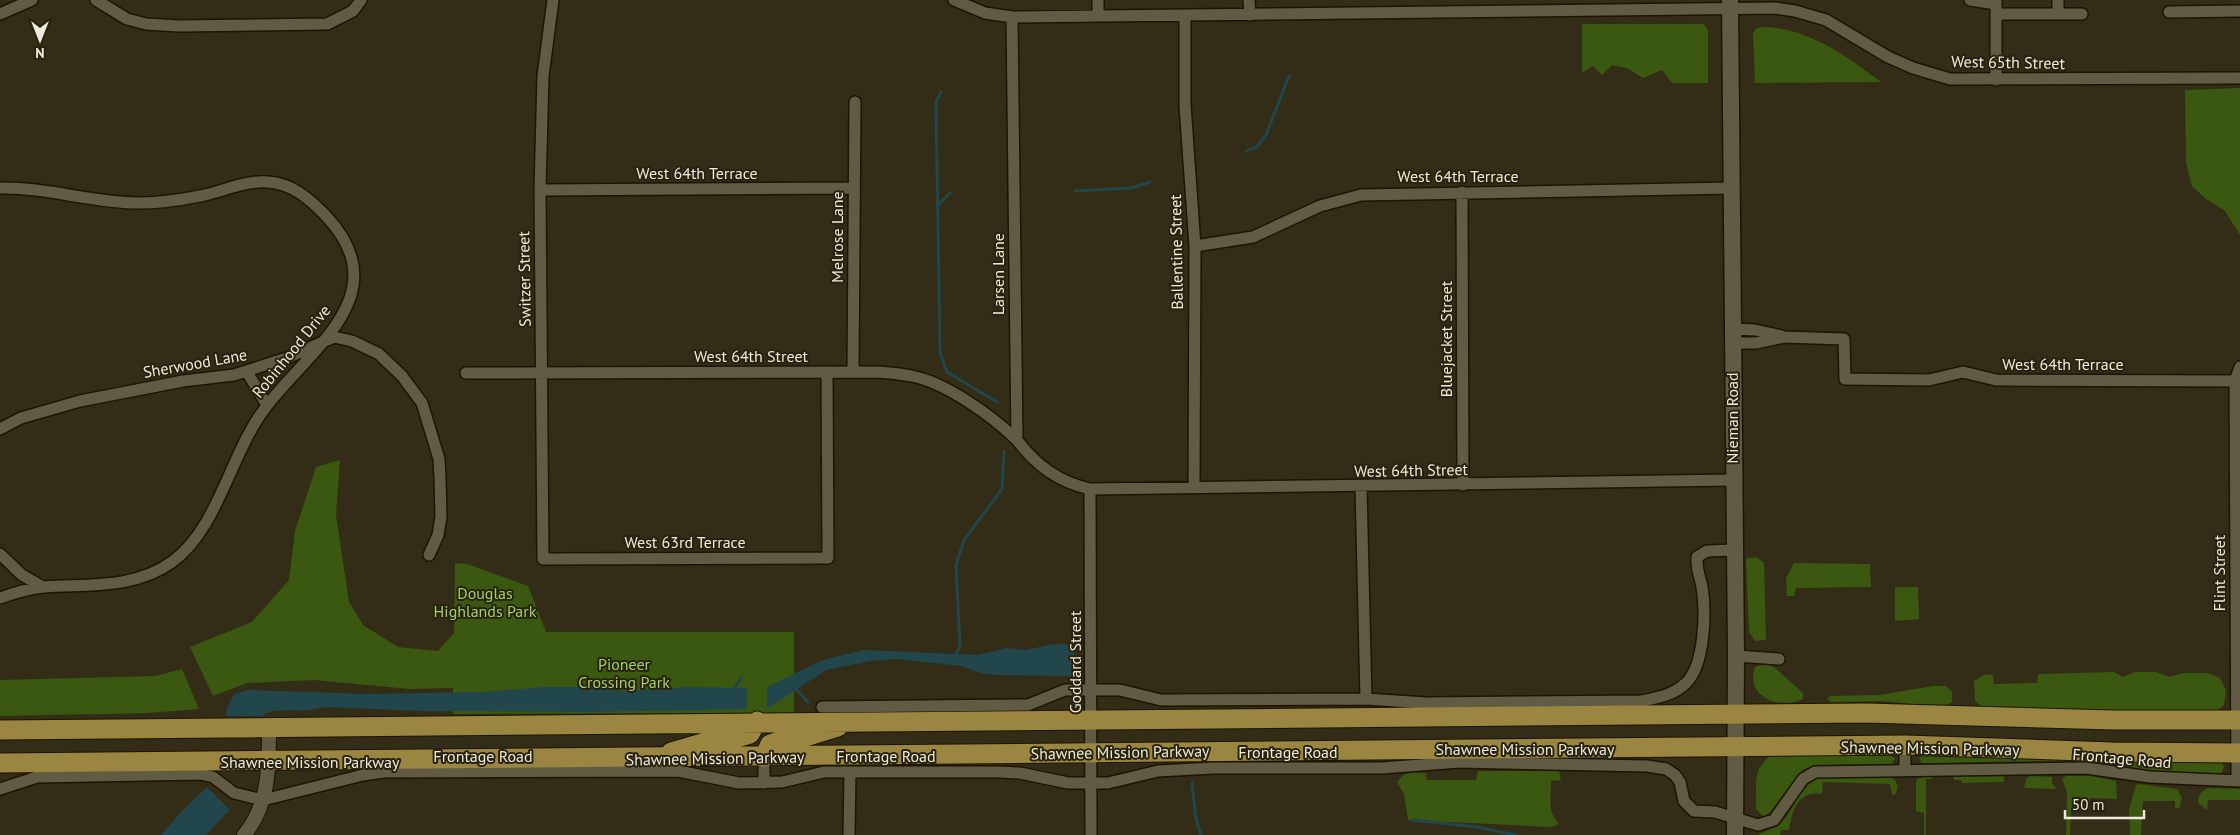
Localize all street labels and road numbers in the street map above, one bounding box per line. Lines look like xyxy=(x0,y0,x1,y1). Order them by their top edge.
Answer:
street label: West 65th Street xyxy=(1951,51,2066,73)
street label: West 64th Terrace xyxy=(636,163,758,183)
street label: West 64th Terrace xyxy=(1397,166,1519,186)
street label: Melrose Lane xyxy=(827,191,847,283)
street label: Ballentine Street xyxy=(1165,194,1187,310)
street label: Switzer Street xyxy=(513,230,535,327)
street label: Larsen Lane xyxy=(988,233,1008,315)
street label: Bluejacket Street xyxy=(1436,280,1456,397)
street label: Robinhood Drive xyxy=(247,301,335,401)
street label: Sherwood Lane xyxy=(141,344,249,382)
street label: West 64th Street xyxy=(694,346,809,366)
street label: West 64th Terrace xyxy=(2002,354,2124,374)
street label: Nieman Road xyxy=(1722,372,1742,464)
street label: West 64th Street xyxy=(1354,459,1469,481)
street label: West 63rd Terrace xyxy=(624,532,746,552)
street label: Flint Street xyxy=(2209,534,2229,611)
street label: Goddard Street xyxy=(1065,610,1085,713)
street label: Shawnee Mission Parkway xyxy=(1840,736,2020,760)
street label: Shawnee Mission Parkway xyxy=(1436,739,1615,759)
street label: Shawnee Mission Parkway xyxy=(1030,740,1210,764)
street label: Frontage Road xyxy=(1238,742,1338,762)
street label: Frontage Road xyxy=(2072,744,2172,772)
street label: Frontage Road xyxy=(433,746,533,766)
street label: Shawnee Mission Parkway xyxy=(625,746,805,770)
street label: Frontage Road xyxy=(836,746,936,766)
street label: Shawnee Mission Parkway xyxy=(221,752,400,772)

